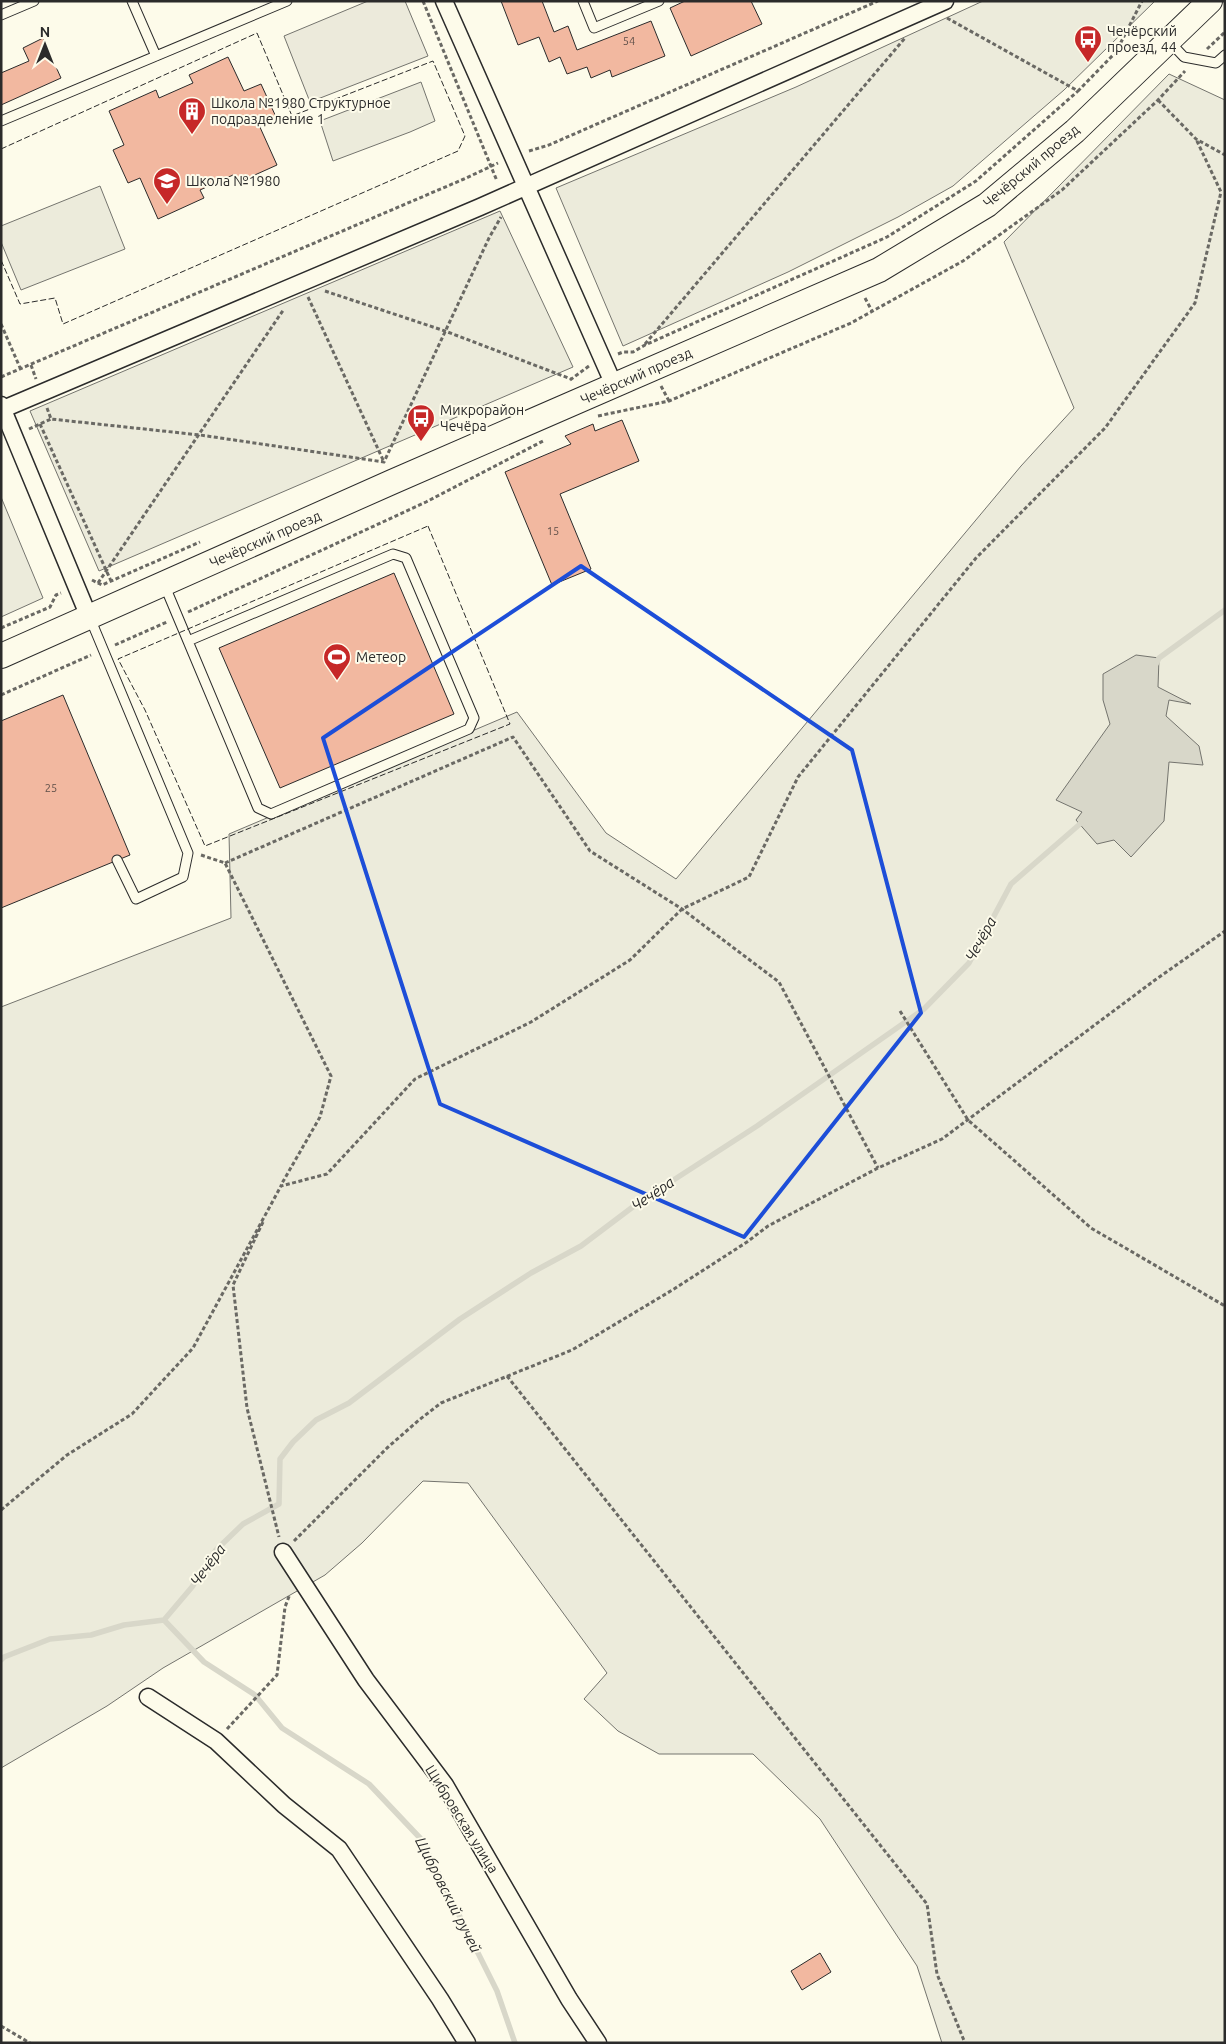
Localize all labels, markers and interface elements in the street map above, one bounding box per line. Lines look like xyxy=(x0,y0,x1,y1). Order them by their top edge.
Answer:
north arrow xyxy=(20,20,70,70)
place label: Чечёрский проезд, 44 xyxy=(1107,23,1177,55)
text: N xyxy=(40,24,50,40)
bus stop icon: Чечёрский проезд, 44 xyxy=(1073,24,1103,63)
house number: 54 xyxy=(623,35,635,47)
place label: Школа №1980 Структурное подразделение 1 xyxy=(211,95,391,127)
building icon: Школа №1980 Структурное подразделение 1 xyxy=(177,96,207,135)
street label: Чечёрский проезд xyxy=(980,121,1082,211)
school or university icon: Школа №1980 xyxy=(152,166,182,205)
place label: Школа №1980 xyxy=(186,173,280,189)
street label: Чечёрский проезд xyxy=(578,344,694,408)
place label: Микрорайон Чечёра xyxy=(440,402,524,434)
bus stop icon: Микрорайон Чечёра xyxy=(406,403,436,442)
street label: Чечёрский проезд xyxy=(207,507,323,571)
house number: 15 xyxy=(547,525,559,537)
sports icon: Метеор xyxy=(322,642,352,681)
place label: Метеор xyxy=(356,649,406,665)
house number: 25 xyxy=(45,782,57,794)
water label: Чечёра xyxy=(962,914,1000,964)
water label: Чечёра xyxy=(628,1173,677,1214)
water label: Чечёра xyxy=(186,1541,229,1589)
street label: Щибровская улица xyxy=(422,1762,502,1876)
water label: Щибровский ручей xyxy=(412,1834,485,1955)

